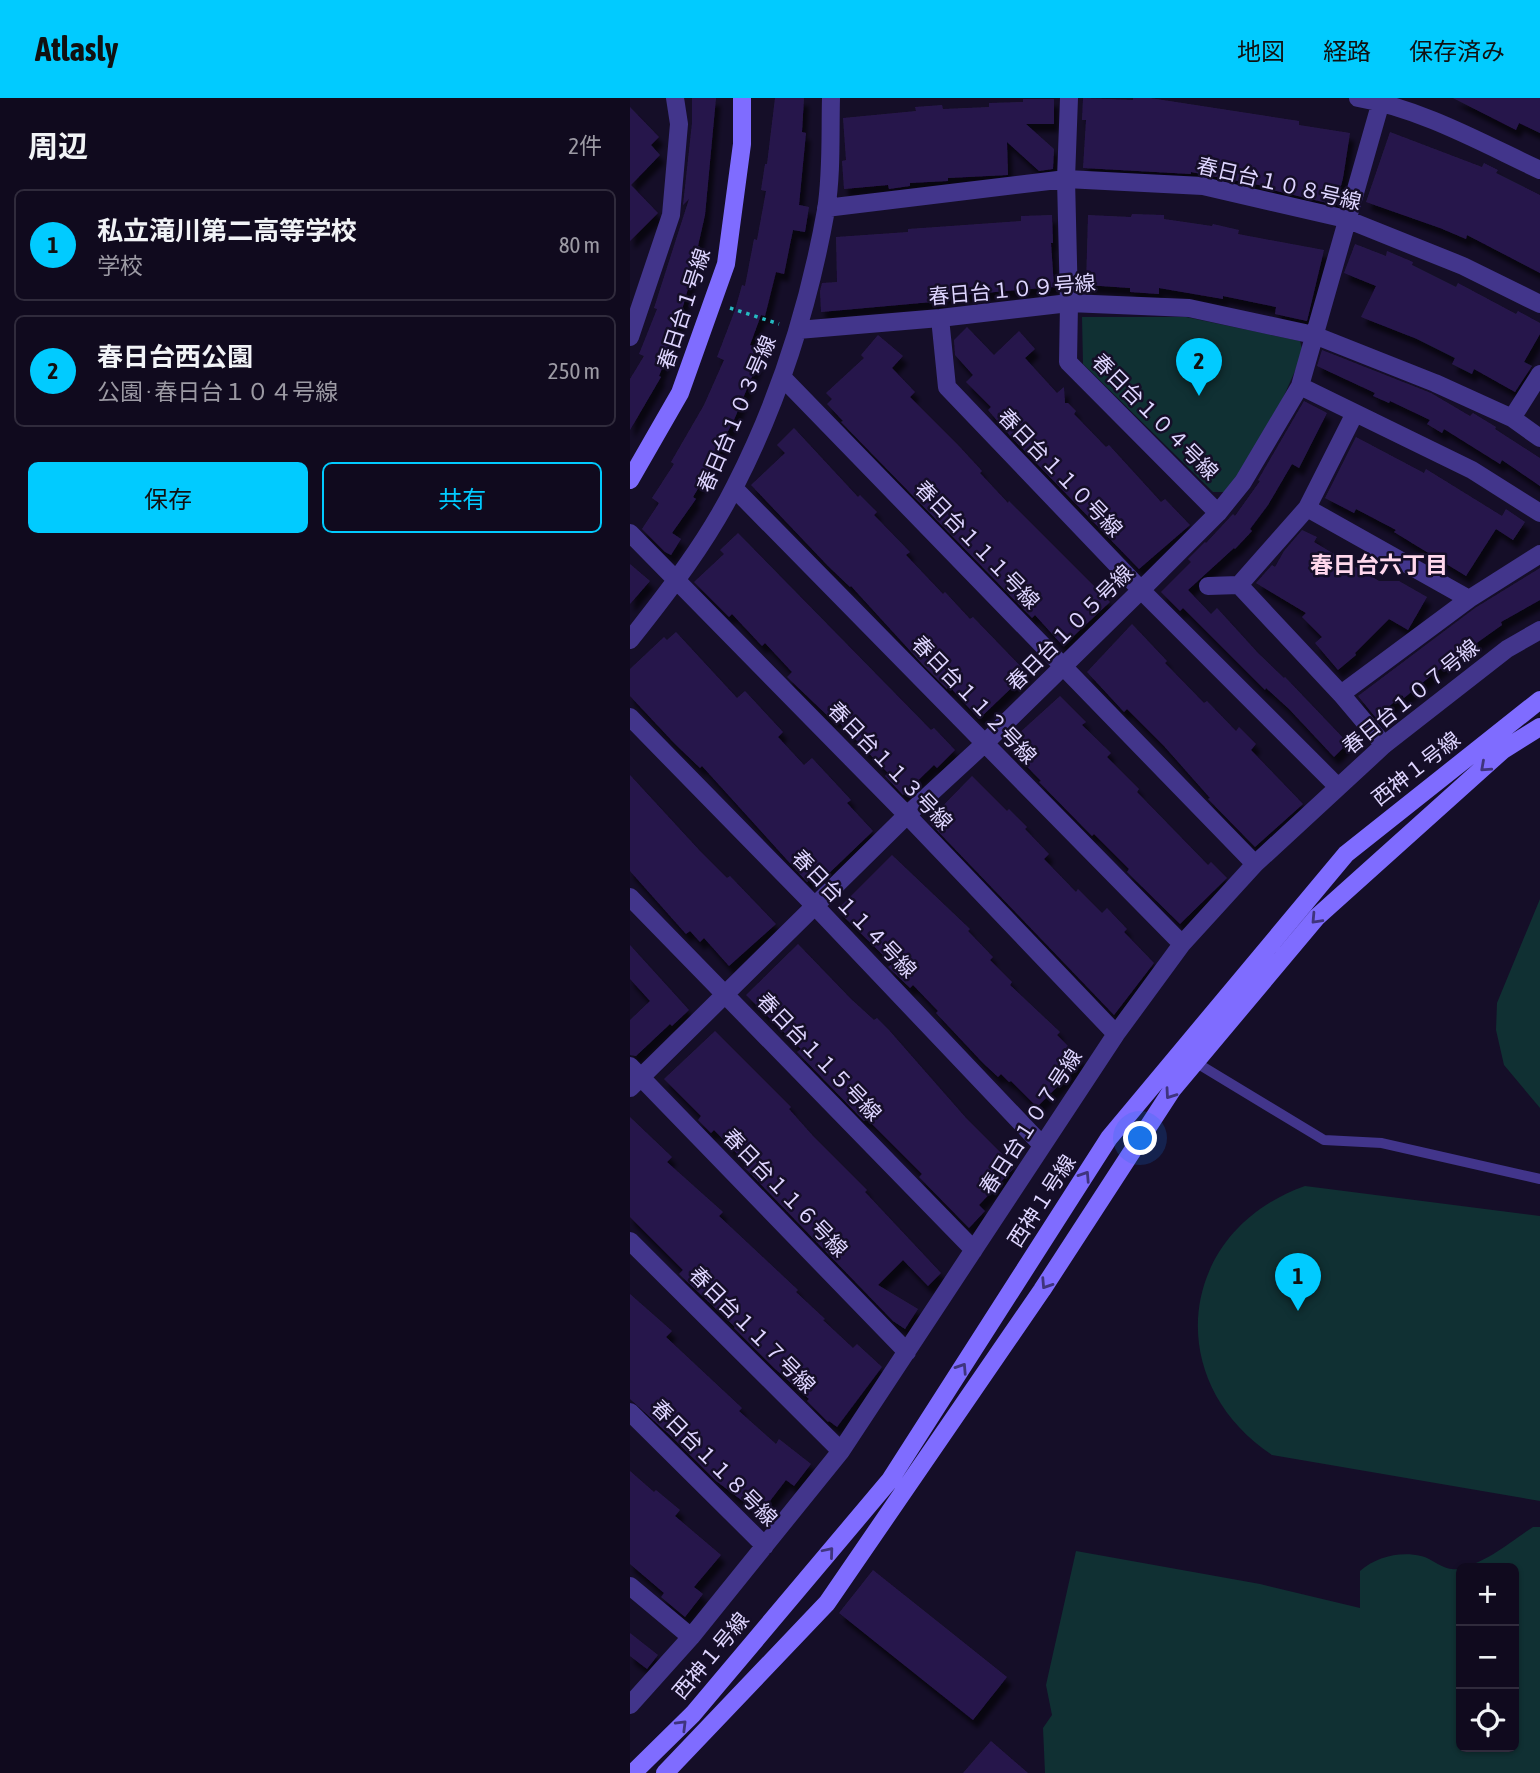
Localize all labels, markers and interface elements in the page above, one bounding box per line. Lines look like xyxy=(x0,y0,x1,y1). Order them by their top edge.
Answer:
text: Atlasly xyxy=(35,30,118,68)
text: 地図 xyxy=(1237,38,1285,65)
text: 経路 xyxy=(1323,38,1371,65)
text: 保存済み xyxy=(1409,38,1505,65)
text: 周辺 xyxy=(28,129,88,163)
text: 2件 xyxy=(568,133,602,159)
street label: 春日台１０８号線 xyxy=(1195,152,1364,214)
text: 私立滝川第二高等学校 xyxy=(97,216,357,246)
text: 1 xyxy=(48,232,58,258)
text: 80 m xyxy=(559,232,600,258)
street label: 春日台１号線 xyxy=(652,245,714,372)
text: 学校 xyxy=(97,253,143,279)
street label: 春日台１０９号線 xyxy=(927,270,1097,308)
street label: 春日台１０３号線 xyxy=(692,332,780,496)
pin: 2 xyxy=(1176,338,1222,396)
text: 春日台西公園 xyxy=(97,342,253,372)
street label: 春日台１０４号線 xyxy=(1088,348,1224,484)
text: 2 xyxy=(48,358,58,384)
text: 250 m xyxy=(548,358,600,384)
text: 公園 · 春日台１０４号線 xyxy=(97,379,338,405)
street label: 春日台１１０号線 xyxy=(994,404,1128,541)
button: 保存 xyxy=(28,462,308,533)
button: 共有 xyxy=(322,462,602,533)
street label: 春日台１１１号線 xyxy=(911,476,1045,613)
district label: 春日台六丁目 xyxy=(1310,552,1448,578)
street label: 春日台１０５号線 xyxy=(1001,559,1137,695)
street label: 春日台１１２号線 xyxy=(908,631,1042,768)
street label: 春日台１０７号線 xyxy=(1338,634,1483,758)
street label: 春日台１１３号線 xyxy=(824,697,958,834)
street label: 西神１号線 xyxy=(1367,726,1464,810)
one-way arrow xyxy=(1480,758,1493,771)
street label: 春日台１１４号線 xyxy=(788,845,922,982)
one-way arrow xyxy=(1311,911,1324,924)
street label: 春日台１１５号線 xyxy=(753,988,887,1125)
street label: 春日台１０７号線 xyxy=(974,1044,1086,1198)
one-way arrow xyxy=(1166,1086,1178,1099)
your location xyxy=(1123,1121,1157,1155)
street label: 春日台１１６号線 xyxy=(719,1124,853,1261)
street label: 西神１号線 xyxy=(1003,1150,1080,1251)
one-way arrow xyxy=(1076,1171,1089,1184)
pin: 1 xyxy=(1275,1253,1321,1311)
street label: 春日台１１７号線 xyxy=(685,1261,821,1397)
one-way arrow xyxy=(1042,1276,1054,1289)
one-way arrow xyxy=(954,1363,966,1376)
street label: 春日台１１８号線 xyxy=(647,1394,783,1530)
one-way arrow xyxy=(821,1548,833,1561)
map controls xyxy=(1456,1563,1519,1752)
button: + xyxy=(1456,1563,1519,1626)
street label: 西神１号線 xyxy=(667,1607,753,1703)
button: − xyxy=(1456,1626,1519,1689)
button: locate xyxy=(1456,1689,1519,1752)
one-way arrow xyxy=(673,1721,686,1734)

